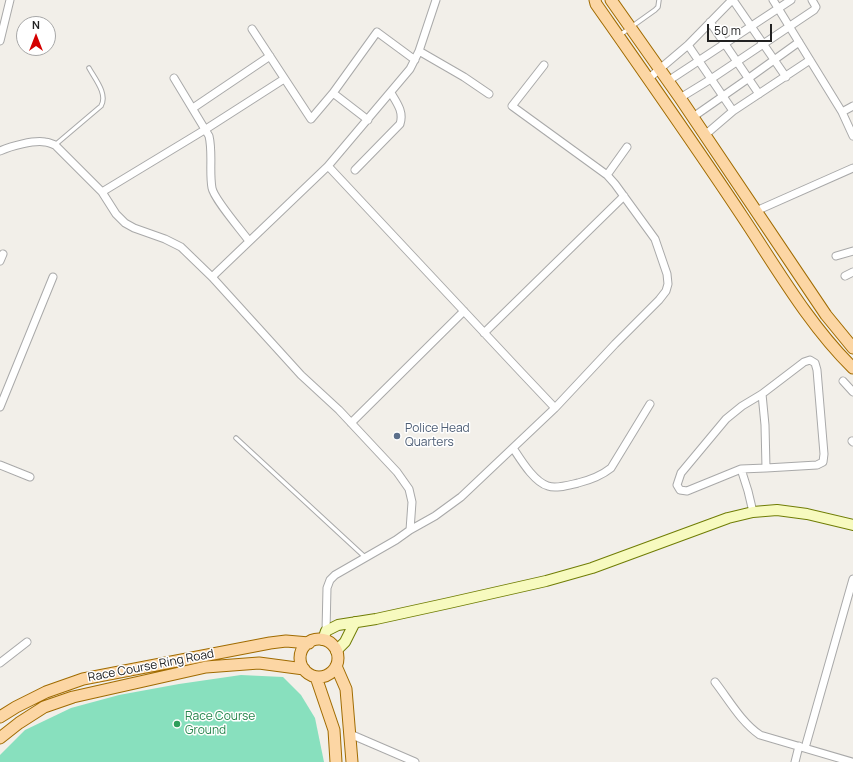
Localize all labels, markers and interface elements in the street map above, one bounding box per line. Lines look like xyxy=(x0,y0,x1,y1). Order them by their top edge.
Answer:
north arrow xyxy=(16,16,56,56)
scale bar xyxy=(709,16,774,42)
text: N xyxy=(32,17,40,32)
text: 50 m xyxy=(714,22,741,39)
place label: Police Head Quarters xyxy=(405,422,470,450)
marker: Police Head Quarters xyxy=(392,431,402,441)
street label: Race Course Ring Road xyxy=(87,647,215,685)
place label: Race Course Ground xyxy=(185,710,255,738)
marker: Race Course Ground xyxy=(172,719,182,729)

